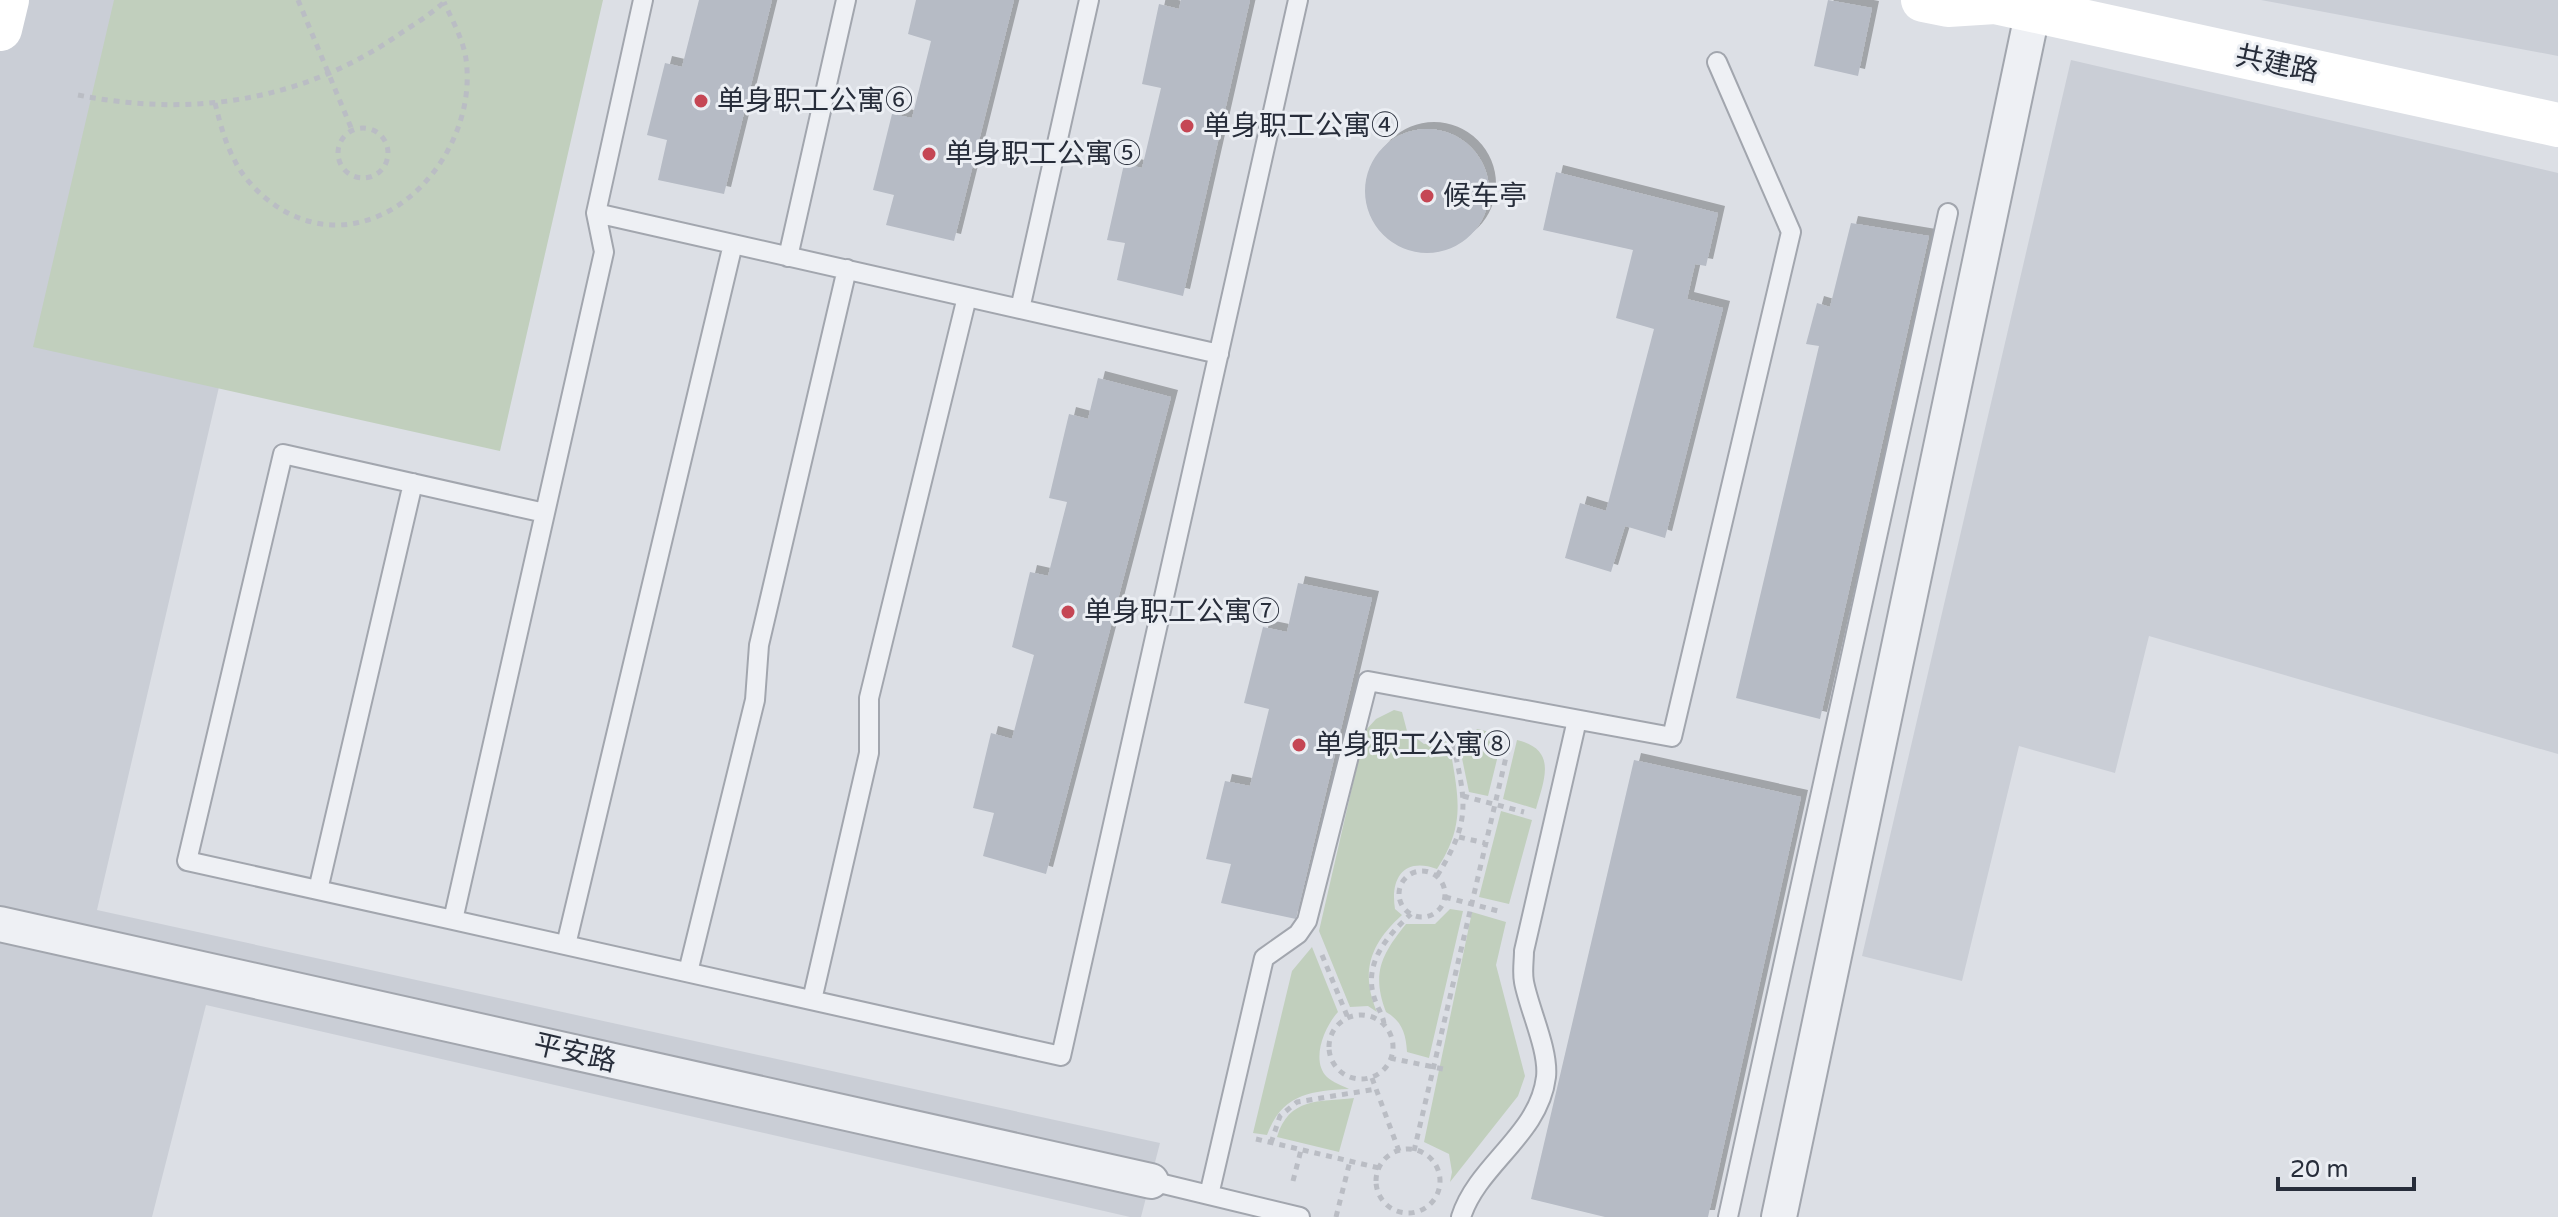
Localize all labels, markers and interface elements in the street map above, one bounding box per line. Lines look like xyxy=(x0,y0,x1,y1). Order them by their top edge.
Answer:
street label: 共建路 xyxy=(2232,39,2322,89)
place label: 单身职工公寓⑥ xyxy=(717,84,913,118)
marker: 单身职工公寓⑥ xyxy=(692,92,710,110)
place label: 单身职工公寓④ xyxy=(1203,109,1399,143)
marker: 单身职工公寓④ xyxy=(1178,117,1196,135)
place label: 单身职工公寓⑤ xyxy=(945,137,1141,171)
marker: 单身职工公寓⑤ xyxy=(920,145,938,163)
place label: 候车亭 xyxy=(1443,179,1527,213)
marker: 候车亭 xyxy=(1418,187,1436,205)
place label: 单身职工公寓⑦ xyxy=(1084,595,1280,629)
marker: 单身职工公寓⑦ xyxy=(1059,603,1077,621)
place label: 单身职工公寓⑧ xyxy=(1315,728,1511,762)
marker: 单身职工公寓⑧ xyxy=(1290,736,1308,754)
street label: 平安路 xyxy=(530,1027,620,1079)
scale bar xyxy=(2278,1141,2414,1191)
text: 20 m xyxy=(2290,1155,2348,1184)

